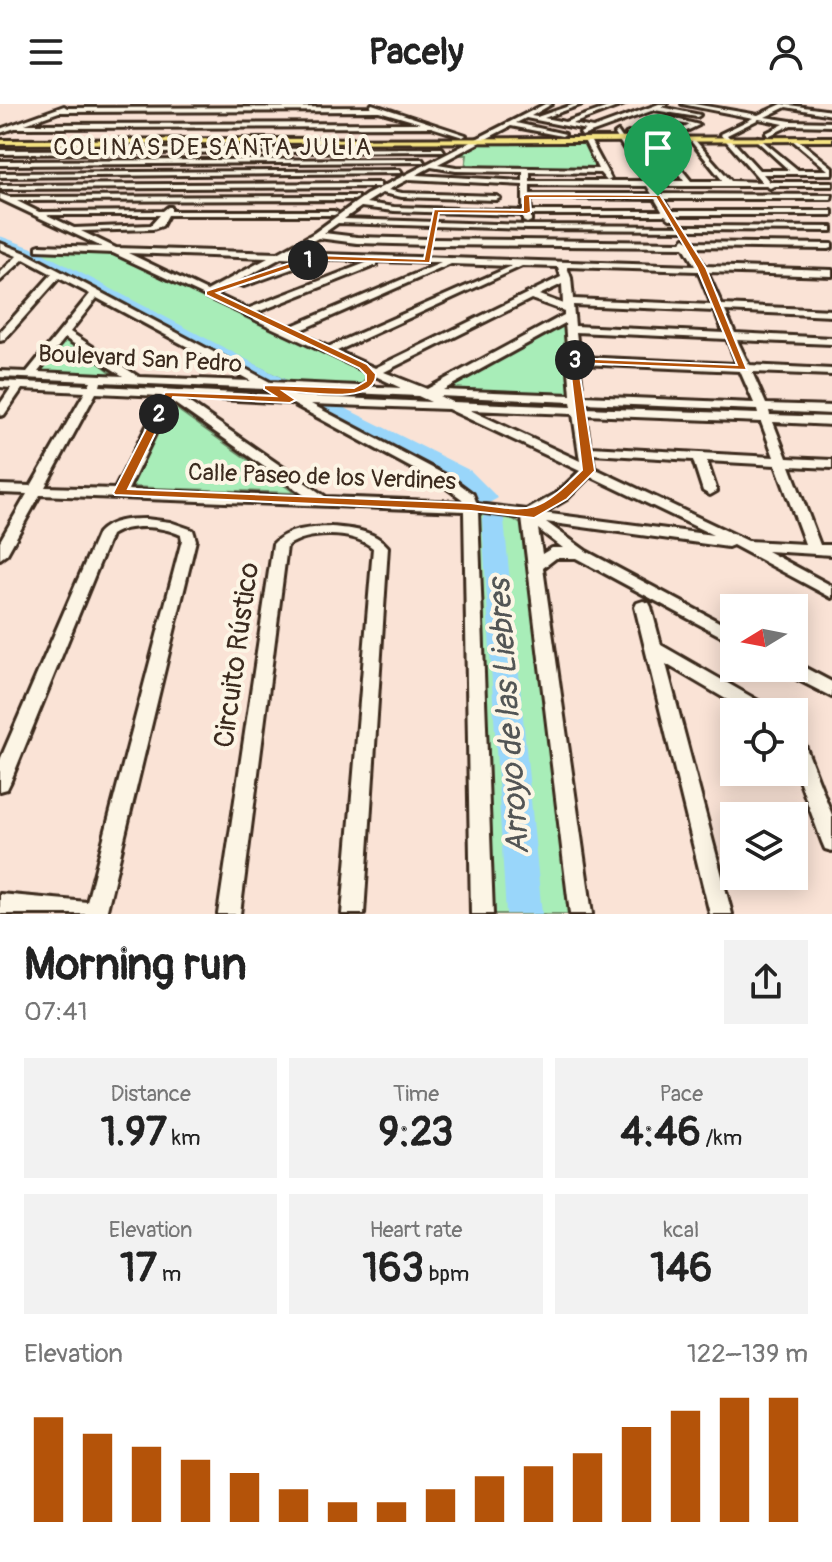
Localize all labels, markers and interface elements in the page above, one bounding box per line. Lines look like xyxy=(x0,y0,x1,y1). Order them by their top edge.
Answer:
icon: menu xyxy=(24,30,68,74)
text: Pacely xyxy=(368,30,464,75)
icon: person xyxy=(764,30,808,74)
pin xyxy=(624,114,692,196)
icon: arrive xyxy=(636,126,680,170)
district label: COLINAS DE SANTA JULIA xyxy=(53,133,373,162)
pin: 1 xyxy=(288,240,328,280)
text: 1 xyxy=(304,246,312,274)
street label: Boulevard San Pedro xyxy=(37,339,243,379)
pin: 3 xyxy=(555,340,595,380)
text: 3 xyxy=(569,346,581,374)
pin: 2 xyxy=(139,394,179,434)
text: 2 xyxy=(153,400,165,428)
street label: Calle Paseo de los Verdines xyxy=(187,458,457,496)
street label: Circuito Rústico xyxy=(207,560,267,750)
water label: Arroyo de las Liebres xyxy=(479,574,539,856)
north arrow xyxy=(720,594,808,682)
map controls xyxy=(720,594,808,890)
button: locate xyxy=(720,698,808,786)
button: layers xyxy=(720,802,808,890)
text: Morning run xyxy=(24,938,247,993)
button: share xyxy=(724,940,808,1024)
text: 07:41 xyxy=(24,996,88,1028)
text: Distance xyxy=(110,1080,191,1108)
text: Time xyxy=(393,1080,439,1108)
text: Pace xyxy=(660,1080,703,1108)
text: 1.97 xyxy=(101,1108,167,1157)
text: 9:23 xyxy=(379,1108,453,1157)
text: 4:46 xyxy=(620,1108,701,1157)
text: km xyxy=(167,1124,200,1152)
text: /km xyxy=(701,1124,742,1152)
text: Elevation xyxy=(109,1216,193,1244)
text: Heart rate xyxy=(370,1216,462,1244)
text: kcal xyxy=(663,1216,699,1244)
text: 17 xyxy=(120,1244,157,1293)
text: 163 xyxy=(363,1244,424,1293)
text: 146 xyxy=(650,1244,712,1293)
text: m xyxy=(157,1260,181,1288)
text: bpm xyxy=(424,1260,469,1288)
text: Elevation xyxy=(24,1338,123,1370)
text: 122–139 m xyxy=(687,1338,808,1370)

